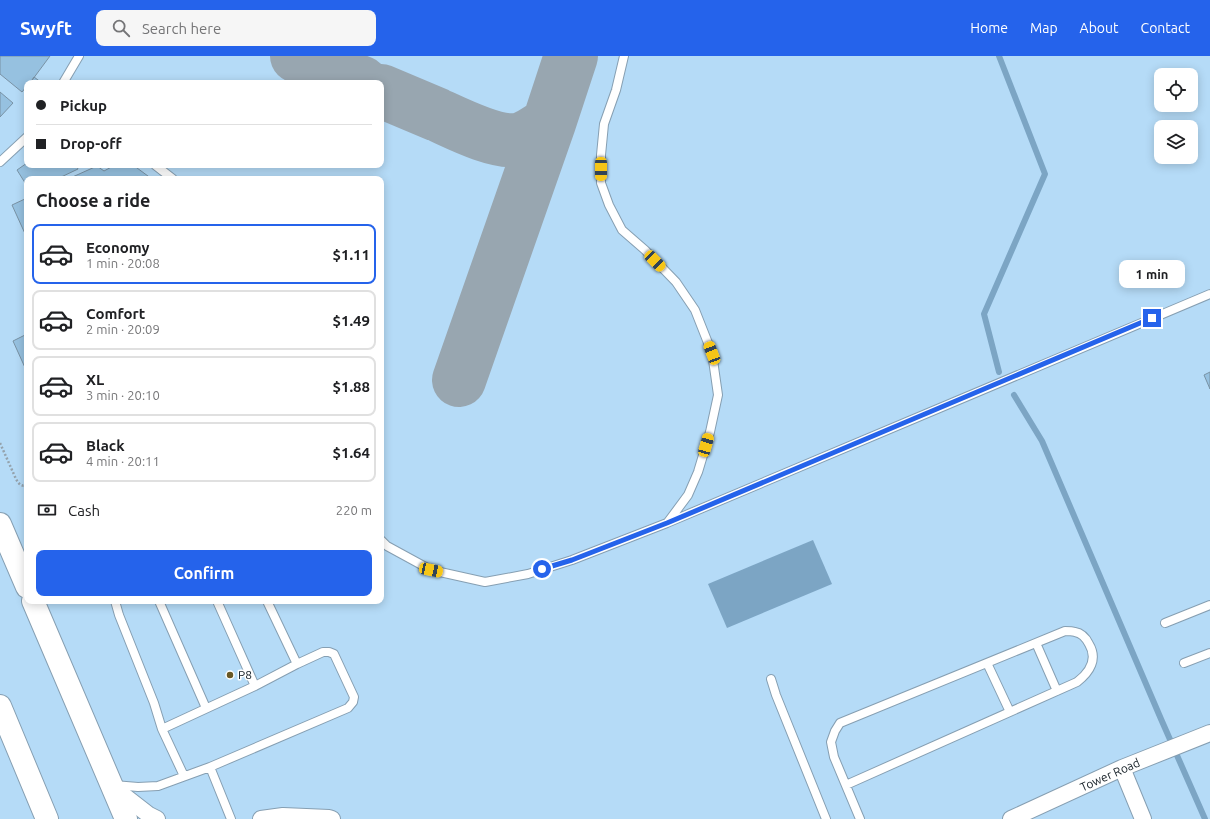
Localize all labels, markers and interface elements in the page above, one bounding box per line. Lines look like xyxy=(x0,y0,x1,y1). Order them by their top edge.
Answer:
search box xyxy=(96,10,376,46)
text: Swyft xyxy=(20,17,72,39)
icon: search xyxy=(110,17,132,39)
text: Search here xyxy=(142,20,221,37)
text: Home xyxy=(970,20,1008,36)
text: Map xyxy=(1030,20,1058,36)
text: About xyxy=(1080,20,1119,36)
text: Contact xyxy=(1141,20,1190,36)
map controls xyxy=(1154,68,1198,164)
button: locate xyxy=(1154,68,1198,112)
text: Pickup xyxy=(60,97,107,114)
button: layers xyxy=(1154,120,1198,164)
text: Drop-off xyxy=(60,135,122,152)
car xyxy=(595,157,607,181)
text: Choose a ride xyxy=(36,190,150,210)
icon: car xyxy=(38,236,74,272)
text: Economy xyxy=(86,239,150,256)
text: $1.11 xyxy=(332,246,370,263)
car xyxy=(642,248,668,274)
text: 1 min · 20:08 xyxy=(86,256,160,270)
callout: 1 min xyxy=(1119,260,1185,288)
text: 1 min xyxy=(1136,267,1168,281)
icon: car xyxy=(38,302,74,338)
text: Comfort xyxy=(86,305,145,322)
route end xyxy=(1143,309,1161,327)
text: $1.49 xyxy=(332,312,370,329)
text: 2 min · 20:09 xyxy=(86,322,160,336)
car xyxy=(702,340,722,366)
icon: car xyxy=(38,368,74,404)
text: XL xyxy=(86,371,104,388)
text: $1.88 xyxy=(332,378,370,395)
text: 3 min · 20:10 xyxy=(86,388,160,402)
car xyxy=(697,432,715,458)
icon: car xyxy=(38,434,74,470)
text: Black xyxy=(86,437,125,454)
text: $1.64 xyxy=(332,444,370,461)
text: 4 min · 20:11 xyxy=(86,454,160,468)
icon: cash xyxy=(36,499,58,521)
text: Cash xyxy=(68,502,100,519)
text: 220 m xyxy=(336,503,372,517)
button: Confirm xyxy=(36,550,372,596)
route start xyxy=(533,560,551,578)
car xyxy=(418,562,444,578)
place label: P8 xyxy=(238,668,252,681)
marker: P8 xyxy=(225,670,235,680)
street label: Tower Road xyxy=(1078,756,1142,793)

